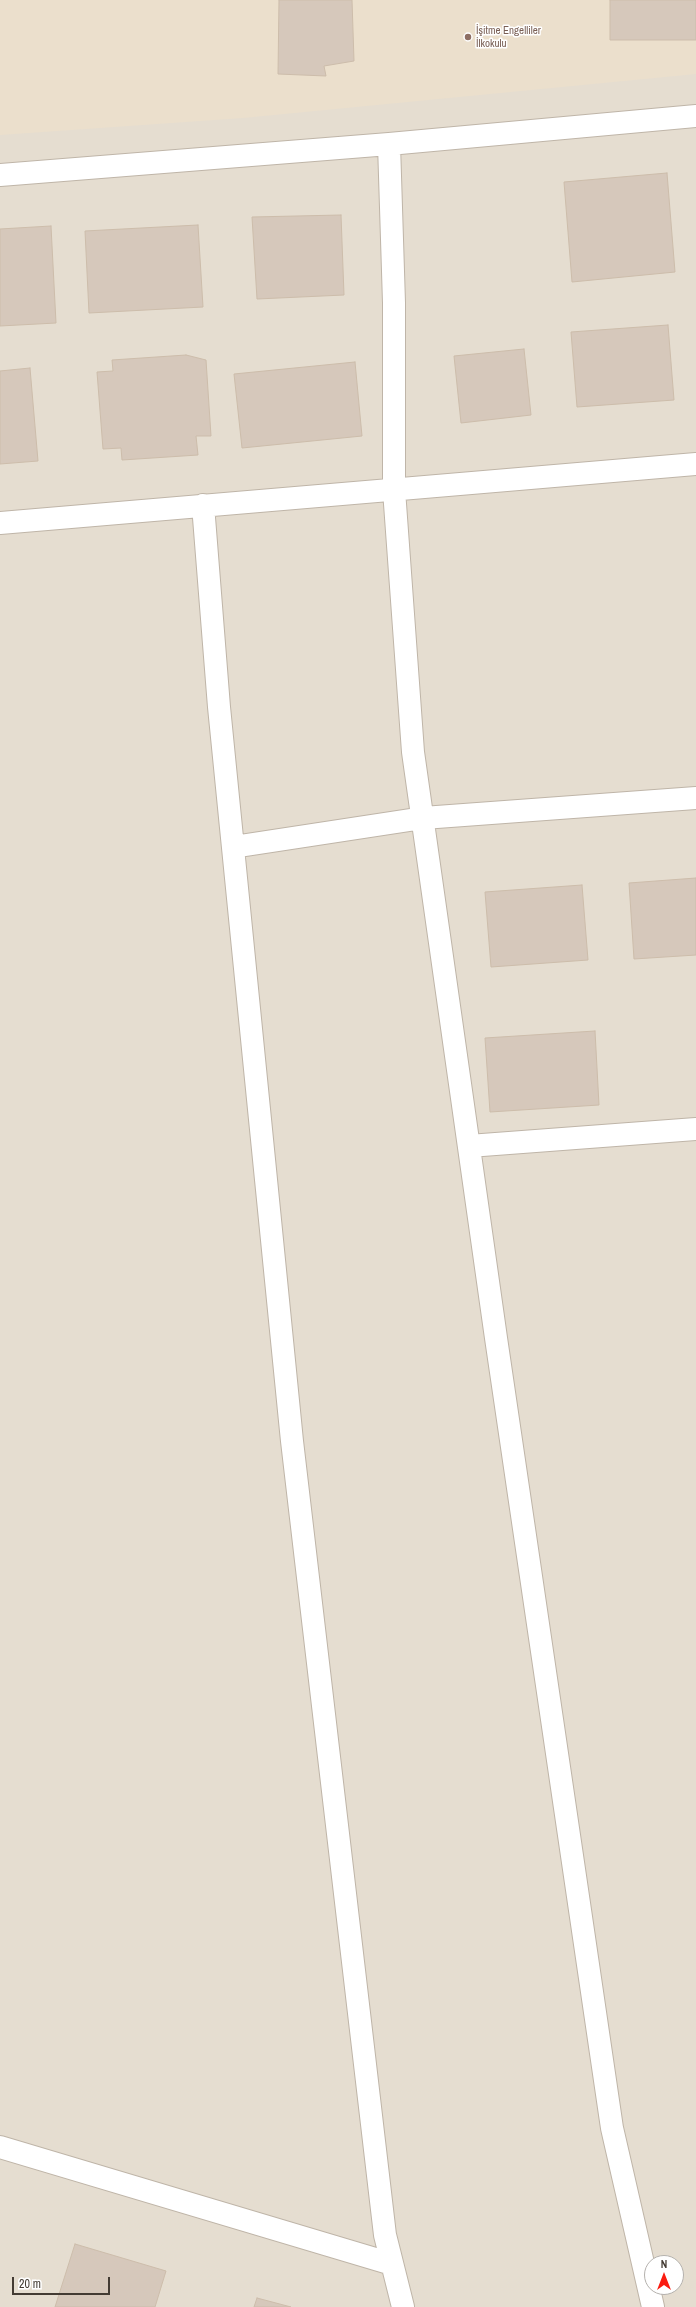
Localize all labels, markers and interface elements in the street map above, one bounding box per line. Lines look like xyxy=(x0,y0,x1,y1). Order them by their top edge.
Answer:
place label: İşitme Engelliler İlkokulu xyxy=(476,24,541,50)
marker: İşitme Engelliler İlkokulu xyxy=(463,32,473,42)
north arrow xyxy=(644,2255,684,2295)
text: N xyxy=(661,2257,667,2271)
scale bar xyxy=(14,2269,112,2295)
text: 20 m xyxy=(19,2276,41,2292)

